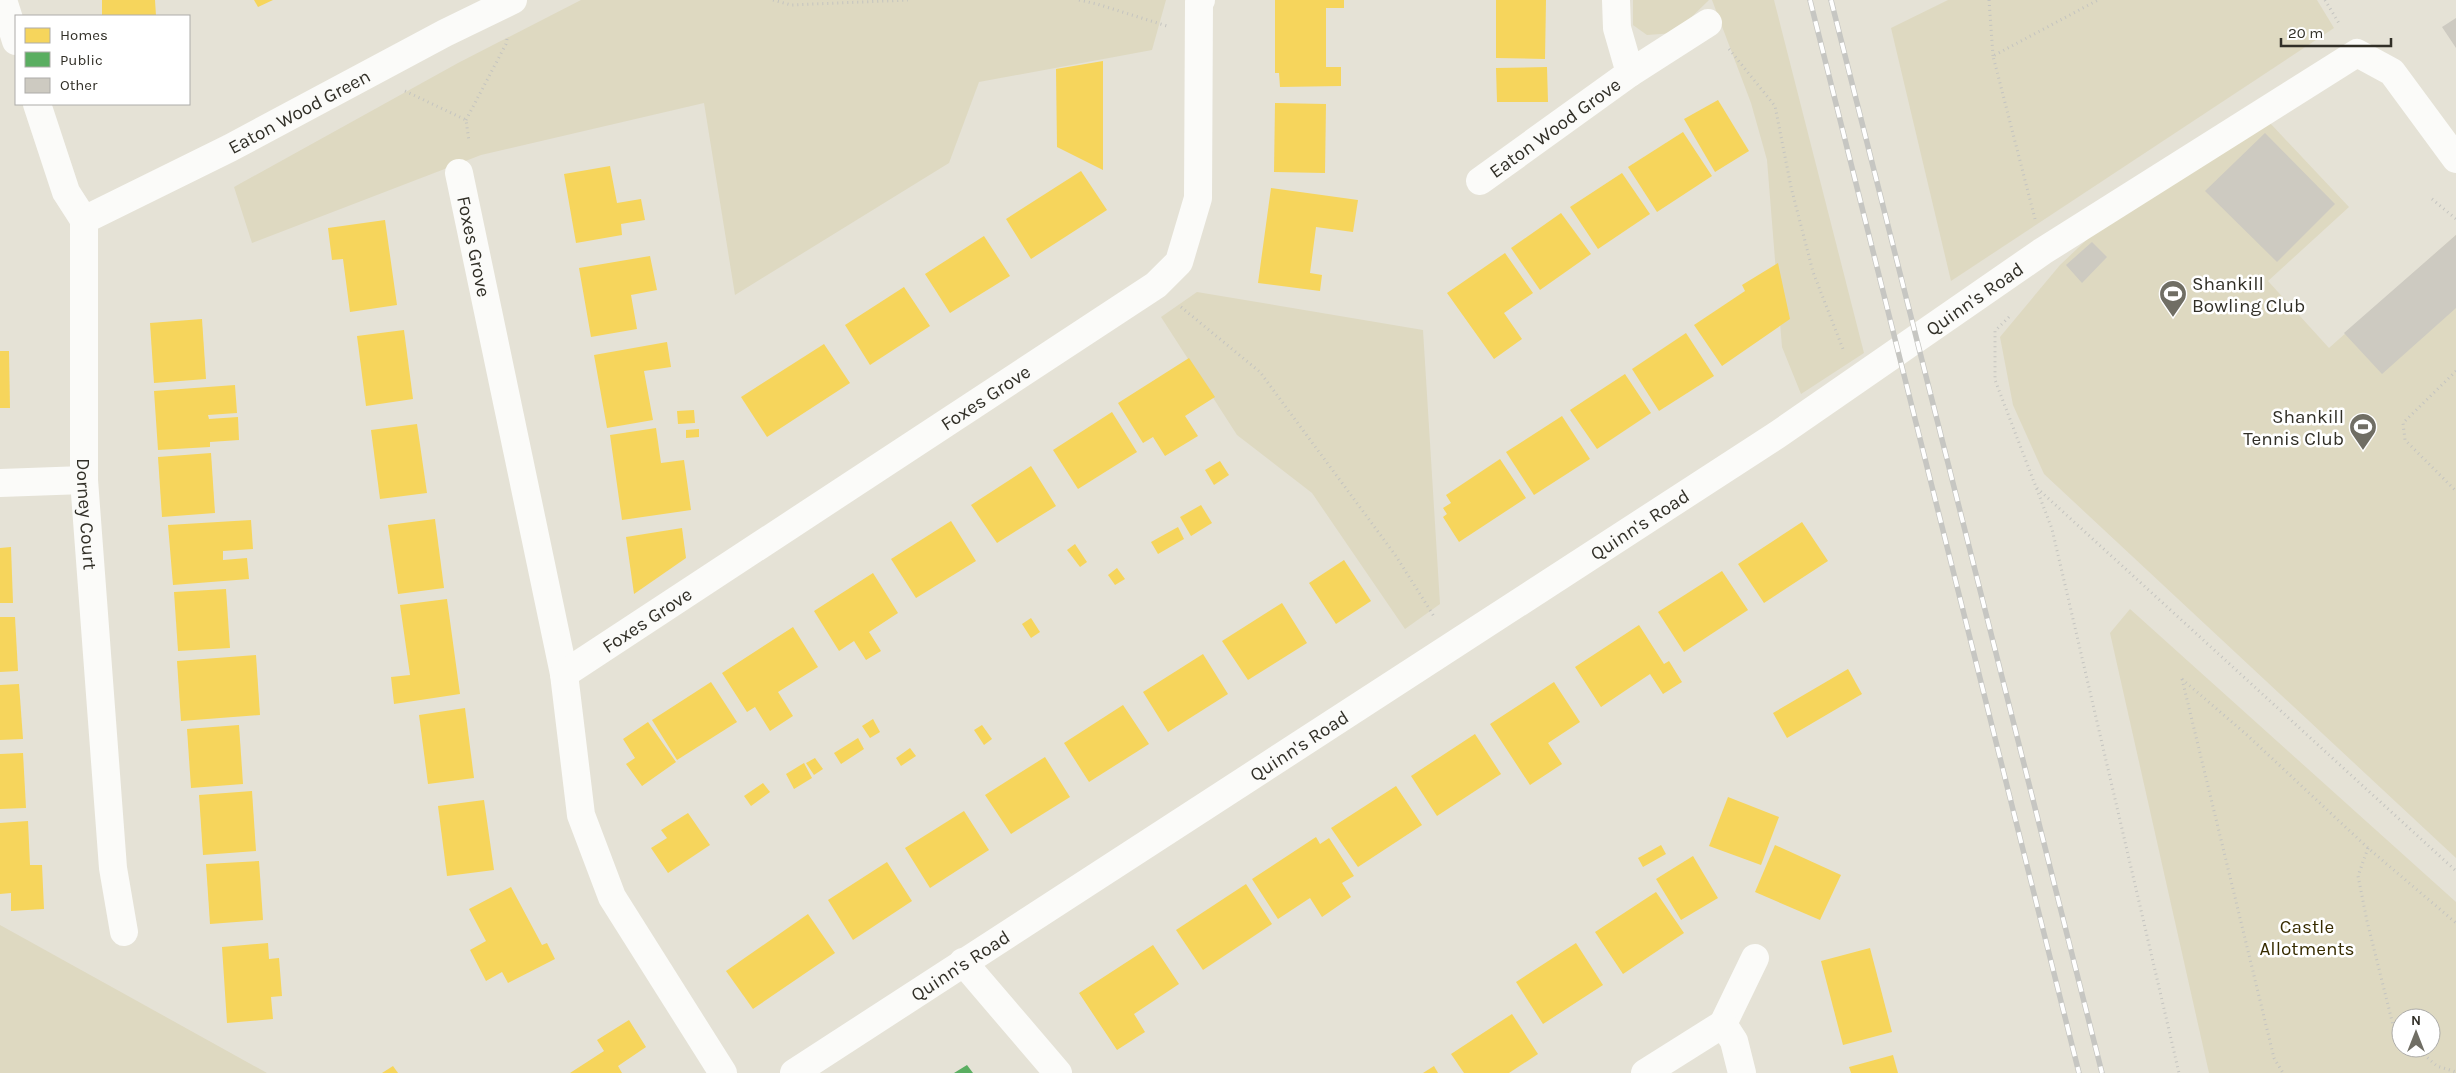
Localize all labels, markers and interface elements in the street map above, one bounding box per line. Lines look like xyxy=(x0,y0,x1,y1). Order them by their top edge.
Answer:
legend xyxy=(15,15,190,105)
scale bar xyxy=(2281,15,2391,47)
text: 20 m xyxy=(2288,24,2323,42)
text: Homes xyxy=(60,26,108,44)
text: Public xyxy=(60,51,103,69)
street label: Eaton Wood Green xyxy=(225,65,374,159)
street label: Eaton Wood Grove xyxy=(1485,73,1625,183)
text: Other xyxy=(60,76,98,94)
street label: Foxes Grove xyxy=(452,194,495,299)
street label: Quinn's Road xyxy=(1922,258,2028,341)
place label: Shankill Bowling Club xyxy=(2192,273,2305,317)
sports icon: Shankill Bowling Club xyxy=(2158,279,2188,318)
street label: Foxes Grove xyxy=(937,361,1035,435)
place label: Shankill Tennis Club xyxy=(2243,406,2344,450)
sports icon: Shankill Tennis Club xyxy=(2348,412,2378,451)
street label: Dorney Court xyxy=(72,458,101,571)
street label: Quinn's Road xyxy=(1587,485,1694,565)
street label: Foxes Grove xyxy=(598,583,696,658)
street label: Quinn's Road xyxy=(1246,706,1353,786)
park label: Castle Allotments xyxy=(2259,916,2355,960)
street label: Quinn's Road xyxy=(907,926,1014,1006)
north arrow xyxy=(2391,1008,2441,1058)
text: N xyxy=(2411,1012,2421,1029)

